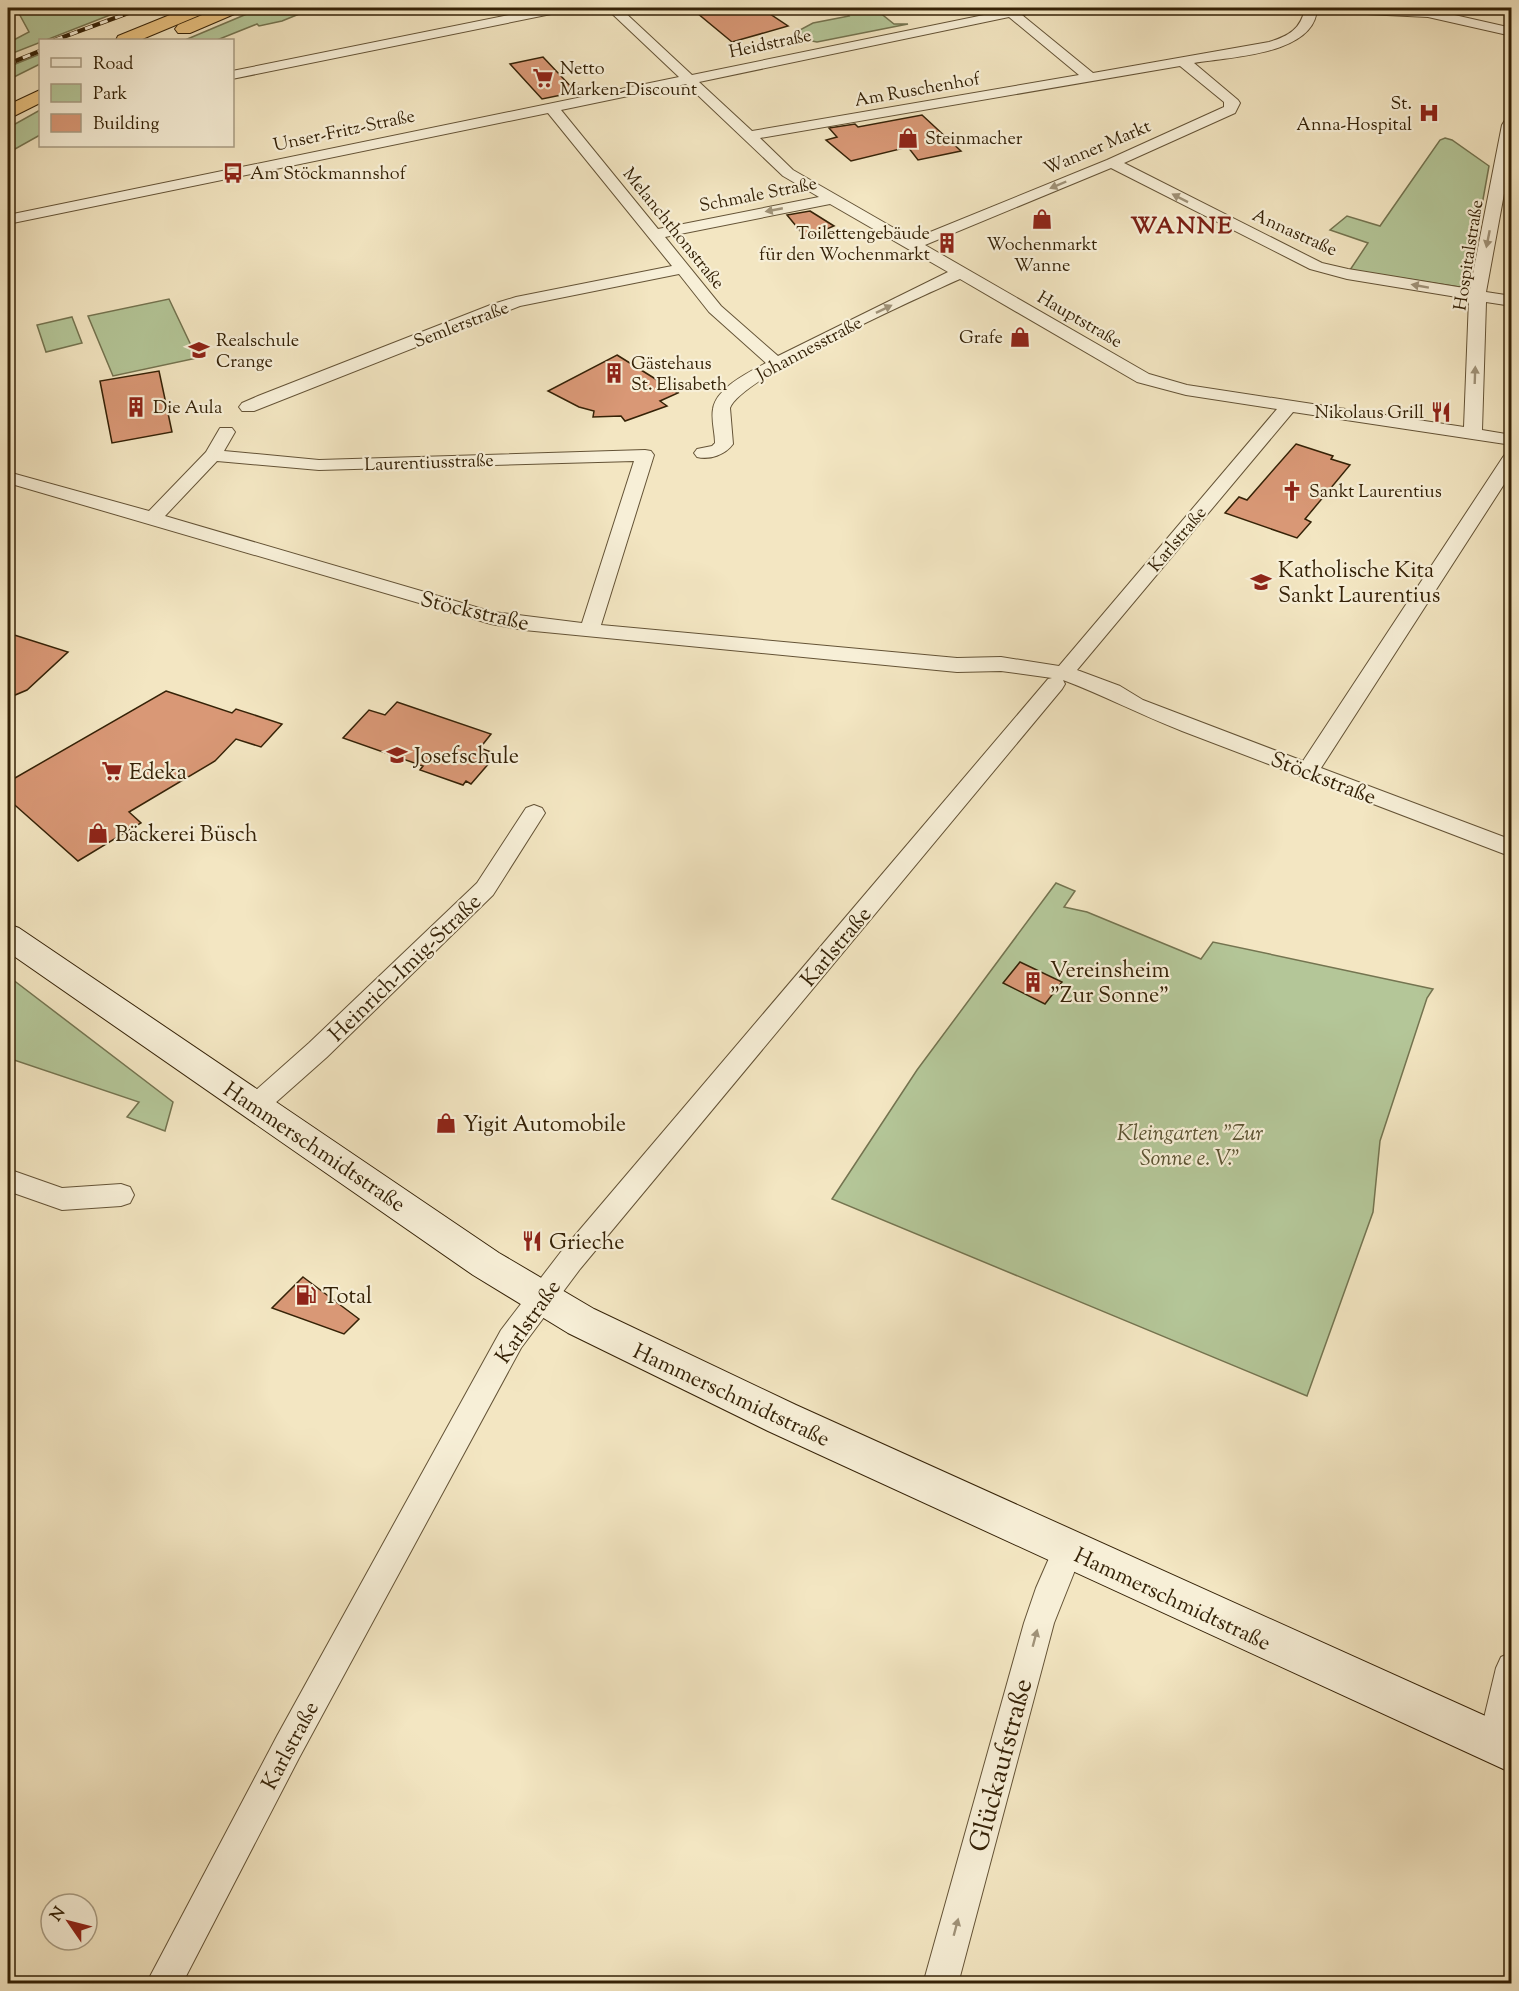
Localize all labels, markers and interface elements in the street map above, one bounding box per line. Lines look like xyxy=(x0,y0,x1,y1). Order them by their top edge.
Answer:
street label: Heidstraße xyxy=(727,24,814,66)
legend xyxy=(39,39,234,147)
text: Road xyxy=(93,52,133,78)
place label: Netto Marken-Discount xyxy=(560,57,697,104)
supermarket icon: Netto Marken-Discount xyxy=(531,66,555,90)
street label: Am Ruschenhof xyxy=(853,67,983,115)
text: Park xyxy=(93,82,128,108)
place label: St. Anna-Hospital xyxy=(1296,92,1412,139)
hospital icon: St. Anna-Hospital xyxy=(1417,101,1441,125)
street label: Unser-Fritz-Straße xyxy=(271,104,418,160)
text: Building xyxy=(93,112,159,138)
street label: Wanner Markt xyxy=(1040,115,1155,183)
shop icon: Steinmacher xyxy=(896,126,920,150)
place label: Steinmacher xyxy=(925,127,1023,153)
bus stop icon: Am Stöckmannshof xyxy=(221,161,245,185)
place label: Am Stöckmannshof xyxy=(250,162,407,188)
street label: Melanchthonstraße xyxy=(615,163,730,296)
street label: Schmale Straße xyxy=(697,172,819,220)
one-way arrow xyxy=(1048,180,1066,190)
one-way arrow xyxy=(1171,193,1188,203)
street label: Hospitalstraße xyxy=(1448,198,1492,313)
street label: Annastraße xyxy=(1248,204,1341,264)
one-way arrow xyxy=(765,206,784,215)
shop icon: Wochenmarkt Wanne xyxy=(1030,207,1054,231)
district label: WANNE xyxy=(1130,210,1234,244)
place label: Toilettengebäude für den Wochenmarkt xyxy=(759,222,930,269)
one-way arrow xyxy=(1483,230,1492,249)
building icon: Toilettengebäude für den Wochenmarkt xyxy=(935,231,959,255)
place label: Wochenmarkt Wanne xyxy=(987,233,1097,280)
one-way arrow xyxy=(1410,282,1429,291)
street label: Hauptstraße xyxy=(1031,286,1127,356)
street label: Semlerstraße xyxy=(410,296,513,356)
one-way arrow xyxy=(876,304,893,313)
street label: Johannesstraße xyxy=(751,311,868,389)
shop icon: Grafe xyxy=(1008,325,1032,349)
place label: Grafe xyxy=(959,326,1003,352)
place label: Realschule Crange xyxy=(216,329,299,376)
school or university icon: Realschule Crange xyxy=(187,338,211,362)
place label: Gästehaus St. Elisabeth xyxy=(631,352,728,399)
building icon: Gästehaus St. Elisabeth xyxy=(602,361,626,385)
one-way arrow xyxy=(1471,366,1480,385)
building icon: Die Aula xyxy=(124,395,148,419)
place label: Die Aula xyxy=(153,396,222,422)
restaurant icon: Nikolaus Grill xyxy=(1429,400,1453,424)
place label: Nikolaus Grill xyxy=(1314,401,1424,427)
street label: Laurentiusstraße xyxy=(364,449,494,479)
church icon: Sankt Laurentius xyxy=(1280,479,1304,503)
place label: Sankt Laurentius xyxy=(1309,480,1442,506)
street label: Karlstraße xyxy=(1143,502,1214,579)
place label: Katholische Kita Sankt Laurentius xyxy=(1278,556,1440,613)
school or university icon: Katholische Kita Sankt Laurentius xyxy=(1249,570,1273,594)
street label: Stöckstraße xyxy=(417,585,532,641)
place label: Josefschule xyxy=(413,742,519,774)
school or university icon: Josefschule xyxy=(385,743,409,767)
street label: Stöckstraße xyxy=(1265,745,1380,815)
place label: Edeka xyxy=(129,758,187,790)
supermarket icon: Edeka xyxy=(100,759,124,783)
place label: Bäckerei Büsch xyxy=(115,820,258,852)
shop icon: Bäckerei Büsch xyxy=(86,821,110,845)
street label: Heinrich-Imig-Straße xyxy=(322,888,490,1051)
street label: Karlstraße xyxy=(794,901,881,995)
place label: Vereinsheim "Zur Sonne" xyxy=(1050,956,1170,1013)
building icon: Vereinsheim "Zur Sonne" xyxy=(1021,970,1045,994)
street label: Hammerschmidtstraße xyxy=(216,1075,411,1222)
place label: Yigit Automobile xyxy=(463,1110,626,1142)
shop icon: Yigit Automobile xyxy=(434,1111,458,1135)
park label: Kleingarten "Zur Sonne e. V." xyxy=(1117,1119,1264,1176)
place label: Grieche xyxy=(549,1228,624,1260)
restaurant icon: Grieche xyxy=(520,1229,544,1253)
street label: Karlstraße xyxy=(489,1274,570,1371)
place label: Total xyxy=(323,1282,372,1314)
fuel station icon: Total xyxy=(294,1283,318,1307)
street label: Hammerschmidtstraße xyxy=(627,1337,835,1456)
street label: Hammerschmidtstraße xyxy=(1068,1541,1276,1660)
one-way arrow xyxy=(1031,1629,1040,1647)
street label: Glückaufstraße xyxy=(961,1675,1044,1857)
street label: Karlstraße xyxy=(255,1696,328,1797)
north arrow xyxy=(39,1892,99,1952)
text: N xyxy=(46,1903,72,1927)
one-way arrow xyxy=(952,1918,961,1936)

